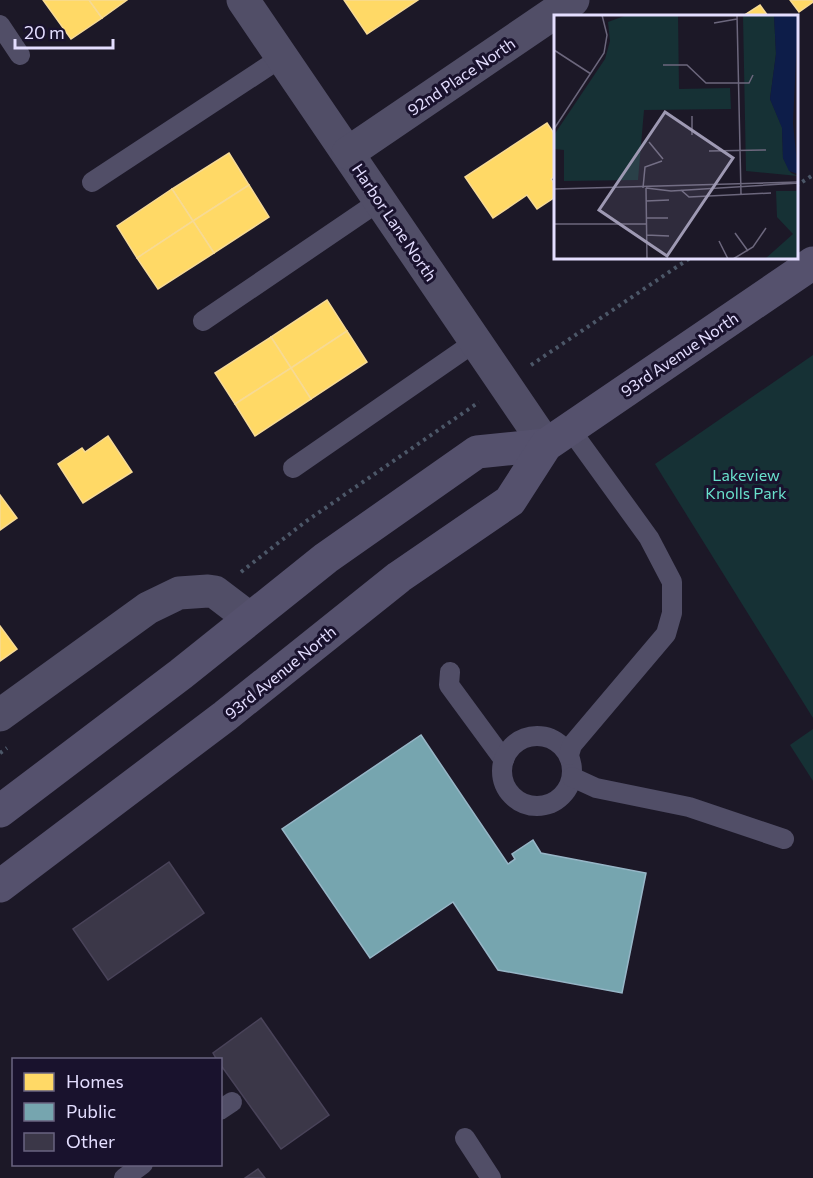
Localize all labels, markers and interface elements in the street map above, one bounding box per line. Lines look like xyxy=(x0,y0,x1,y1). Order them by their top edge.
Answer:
scale bar xyxy=(15,12,112,50)
inset map xyxy=(554,15,798,260)
text: 20 m xyxy=(24,21,65,43)
street label: 92nd Place North xyxy=(404,33,518,119)
street label: Harbor Lane North xyxy=(349,160,441,284)
street label: 93rd Avenue North xyxy=(617,308,741,400)
park label: Lakeview Knolls Park xyxy=(705,465,787,502)
street label: 93rd Avenue North xyxy=(221,621,339,723)
legend xyxy=(12,1058,222,1166)
text: Homes xyxy=(66,1070,124,1092)
text: Public xyxy=(66,1100,116,1122)
text: Other xyxy=(66,1130,115,1152)

